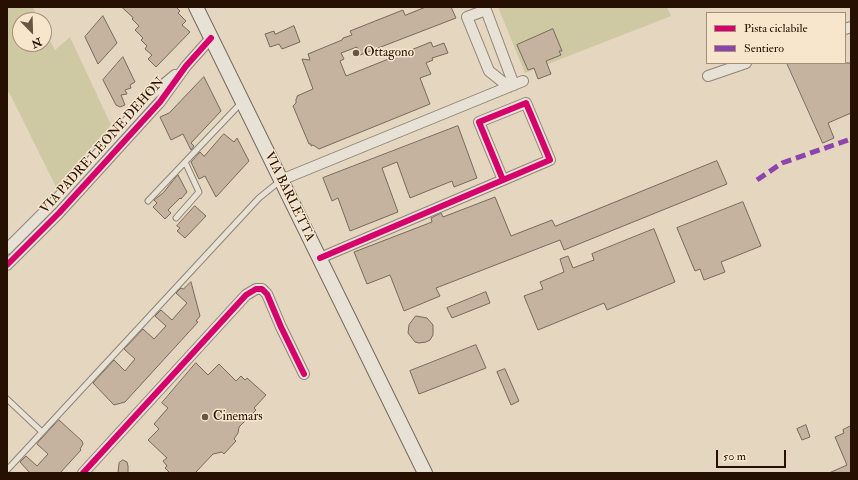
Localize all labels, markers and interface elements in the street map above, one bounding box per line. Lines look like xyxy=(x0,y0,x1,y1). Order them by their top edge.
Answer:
north arrow xyxy=(12,12,52,52)
legend xyxy=(706,12,846,64)
text: Pista ciclabile xyxy=(744,21,808,36)
text: N xyxy=(29,35,44,50)
text: Sentiero xyxy=(744,41,784,56)
place label: Ottagono xyxy=(364,45,414,61)
marker: Ottagono xyxy=(351,48,361,58)
street label: VIA PADRE LEONE DEHON xyxy=(38,75,168,217)
street label: VIA BARLETTA xyxy=(261,150,317,244)
place label: Cinemars xyxy=(213,409,263,425)
marker: Cinemars xyxy=(200,412,210,422)
scale bar xyxy=(718,442,788,468)
text: 50 m xyxy=(723,449,746,464)

